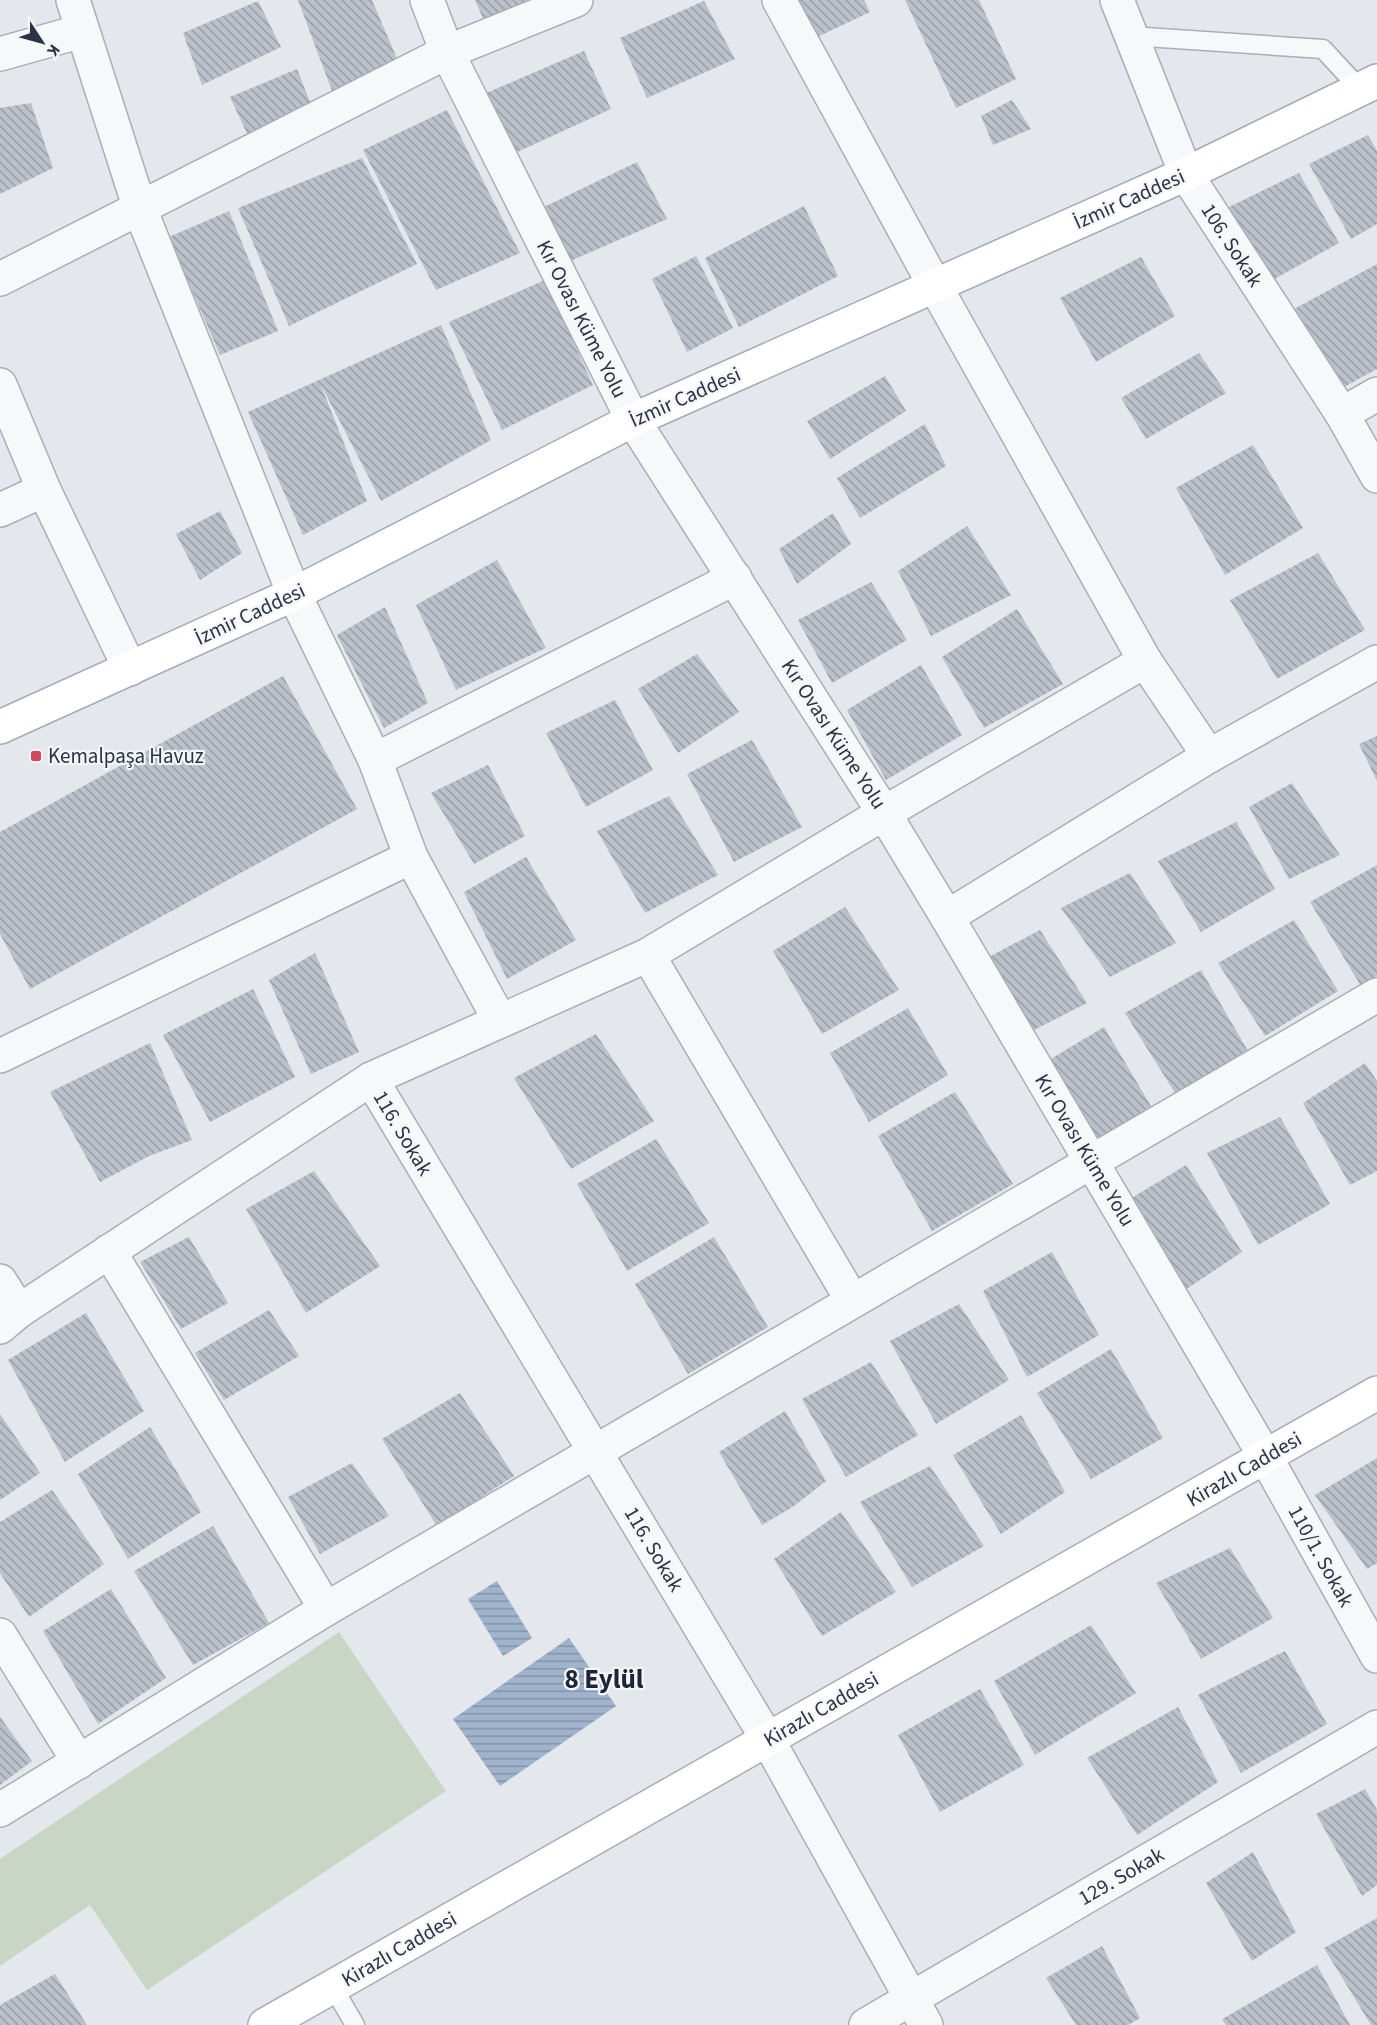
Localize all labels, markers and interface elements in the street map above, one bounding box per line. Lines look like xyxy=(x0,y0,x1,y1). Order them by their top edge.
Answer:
north arrow xyxy=(12,12,72,72)
text: K xyxy=(41,40,65,61)
street label: İzmir Caddesi xyxy=(1069,161,1189,237)
street label: 106. Sokak xyxy=(1194,197,1271,293)
street label: Kır Ovası Küme Yolu xyxy=(529,235,635,403)
street label: İzmir Caddesi xyxy=(625,359,745,435)
street label: İzmir Caddesi xyxy=(190,575,310,653)
street label: Kır Ovası Küme Yolu xyxy=(774,653,894,815)
place label: Kemalpaşa Havuz xyxy=(48,741,204,771)
marker: Kemalpaşa Havuz xyxy=(29,749,43,763)
street label: Kır Ovası Küme Yolu xyxy=(1027,1068,1143,1232)
street label: 116. Sokak xyxy=(366,1085,441,1182)
street label: Kirazlı Caddesi xyxy=(1181,1424,1307,1514)
street label: 110/1. Sokak xyxy=(1281,1500,1362,1613)
street label: 116. Sokak xyxy=(617,1501,692,1598)
district label: 8 Eylül xyxy=(564,1660,644,1699)
street label: Kirazlı Caddesi xyxy=(758,1664,884,1754)
street label: 129. Sokak xyxy=(1073,1839,1170,1913)
street label: Kirazlı Caddesi xyxy=(336,1904,462,1994)

